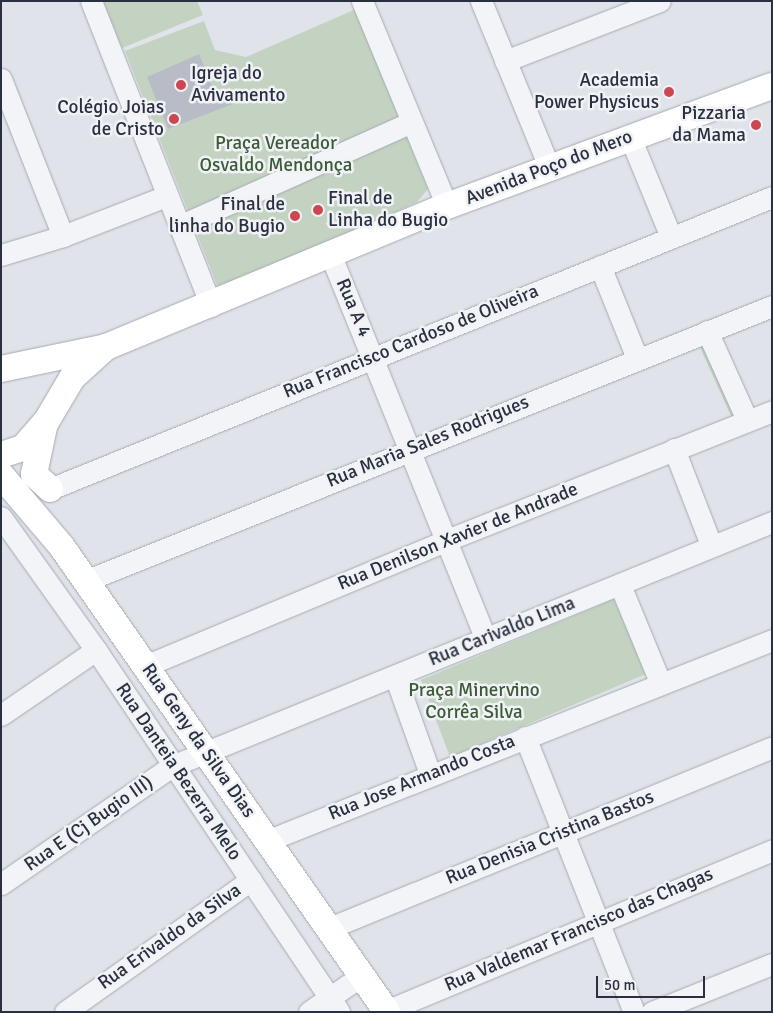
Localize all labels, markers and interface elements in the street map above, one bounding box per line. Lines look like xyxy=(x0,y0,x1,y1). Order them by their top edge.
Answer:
place label: Igreja do Avivamento xyxy=(191,63,285,107)
place label: Academia Power Physicus xyxy=(534,70,659,114)
marker: Igreja do Avivamento xyxy=(175,79,187,91)
marker: Academia Power Physicus xyxy=(663,86,675,98)
place label: Colégio Joias de Cristo xyxy=(57,97,164,141)
place label: Pizzaria da Mama xyxy=(672,103,746,147)
marker: Colégio Joias de Cristo xyxy=(168,113,180,125)
marker: Pizzaria da Mama xyxy=(750,119,762,131)
street label: Avenida Poço do Mero xyxy=(462,126,636,210)
park label: Praça Vereador Osvaldo Mendonça xyxy=(200,133,352,177)
place label: Final de Linha do Bugio xyxy=(328,188,448,232)
place label: Final de linha do Bugio xyxy=(169,194,285,238)
marker: Final de Linha do Bugio xyxy=(312,204,324,216)
marker: Final de linha do Bugio xyxy=(289,210,301,222)
street label: Rua A 4 xyxy=(331,275,375,341)
street label: Rua Francisco Cardoso de Oliveira xyxy=(280,280,542,404)
street label: Rua Maria Sales Rodrigues xyxy=(324,391,532,493)
street label: Rua Denilson Xavier de Andrade xyxy=(334,478,582,596)
street label: Rua Carivaldo Lima xyxy=(426,592,578,672)
street label: Rua Geny da Silva Dias xyxy=(136,660,260,822)
street label: Rua Danteia Bezerra Melo xyxy=(110,679,246,865)
park label: Praça Minervino Corrêa Silva xyxy=(408,680,540,724)
street label: Rua Jose Armando Costa xyxy=(325,730,519,826)
street label: Rua E (Cj Bugio III) xyxy=(20,771,158,877)
street label: Rua Denisia Cristina Bastos xyxy=(443,786,657,890)
street label: Rua Valdemar Francisco das Chagas xyxy=(441,863,717,997)
street label: Rua Erivaldo da Silva xyxy=(94,879,246,995)
scale bar xyxy=(598,966,707,998)
text: 50 m xyxy=(604,976,635,994)

